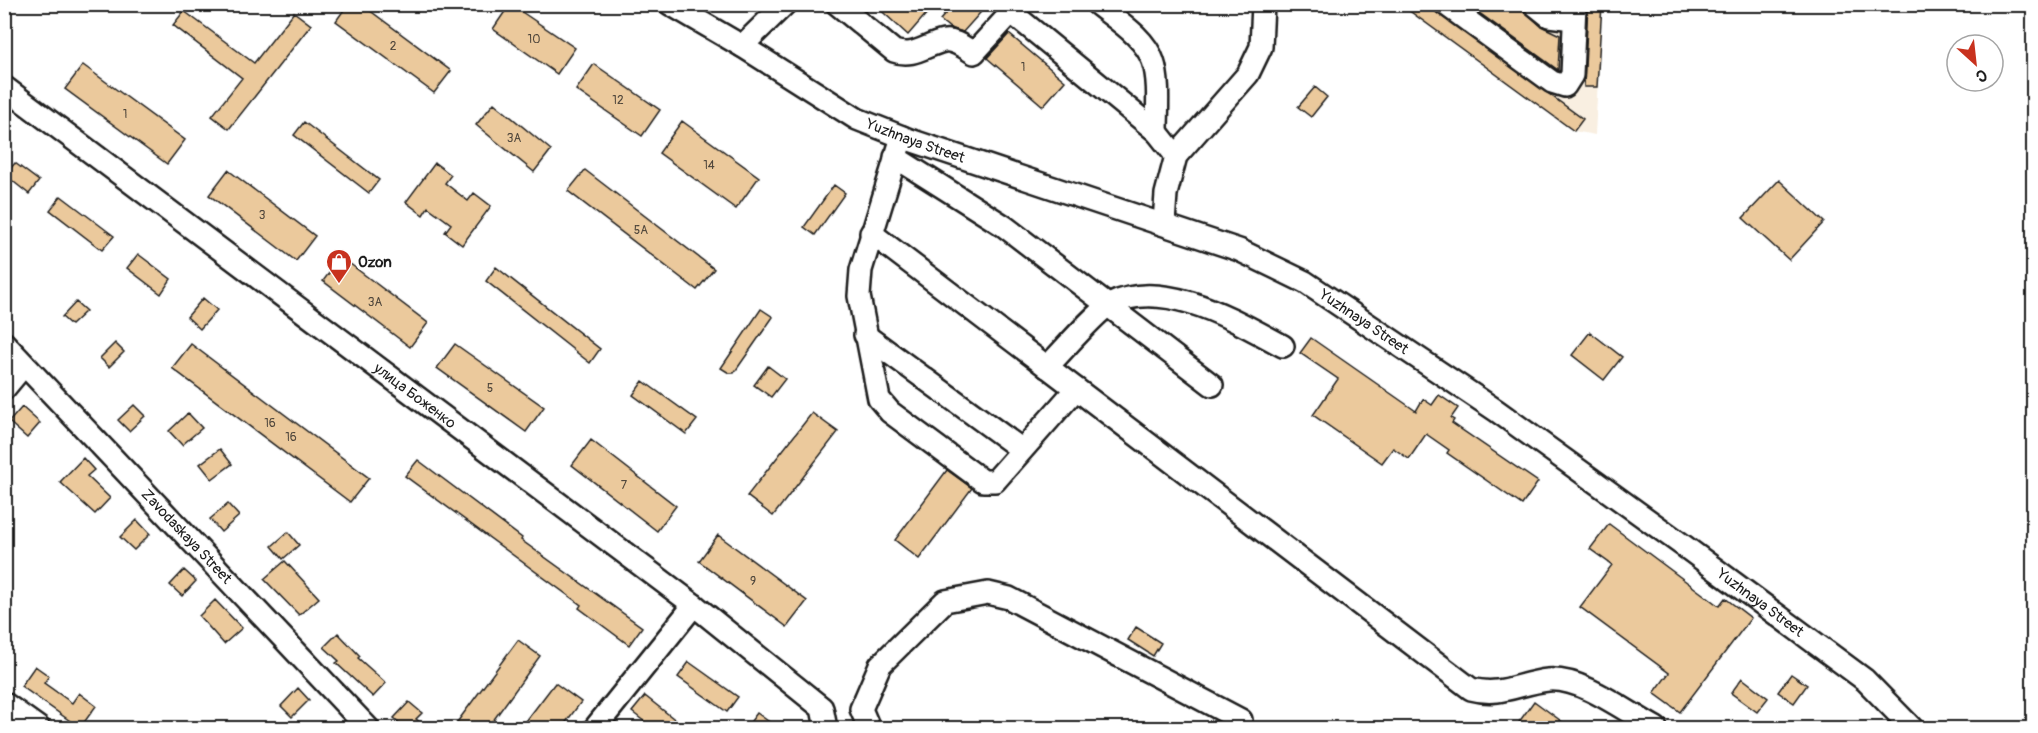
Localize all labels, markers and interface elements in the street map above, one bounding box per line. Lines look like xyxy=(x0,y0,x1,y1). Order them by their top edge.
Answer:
house number: 10 xyxy=(528,32,540,47)
north arrow xyxy=(1945,33,2005,93)
house number: 2 xyxy=(390,39,397,54)
house number: 1 xyxy=(1021,60,1025,75)
text: С xyxy=(1972,64,1990,87)
house number: 12 xyxy=(612,93,624,108)
house number: 1 xyxy=(123,107,127,122)
street label: Yuzhnaya Street xyxy=(862,114,968,167)
house number: 3А xyxy=(507,131,521,146)
house number: 14 xyxy=(703,158,715,173)
house number: 3 xyxy=(259,208,266,223)
house number: 5А xyxy=(634,223,648,238)
shop icon: Ozon xyxy=(324,247,354,285)
place label: Ozon xyxy=(358,253,392,272)
street label: Yuzhnaya Street xyxy=(1315,284,1413,359)
house number: 3А xyxy=(368,295,382,310)
street label: улица Боженко xyxy=(369,358,460,433)
house number: 5 xyxy=(487,381,493,396)
house number: 16 xyxy=(264,416,276,431)
house number: 16 xyxy=(285,430,297,445)
house number: 7 xyxy=(621,478,628,493)
street label: Zavodaskaya Street xyxy=(137,485,237,588)
street label: Yuzhnaya Street xyxy=(1712,564,1809,642)
house number: 9 xyxy=(750,574,756,589)

